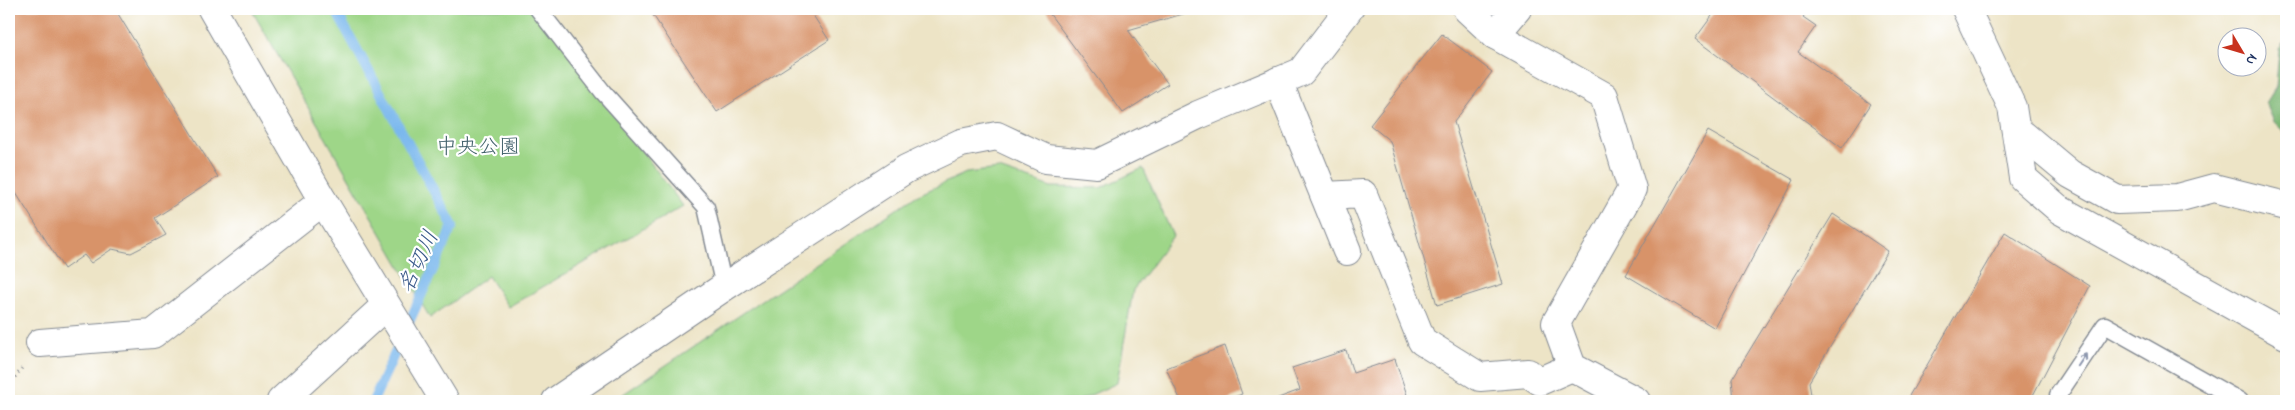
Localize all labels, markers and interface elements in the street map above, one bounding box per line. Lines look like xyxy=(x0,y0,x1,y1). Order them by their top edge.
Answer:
north arrow xyxy=(2218,28,2268,78)
text: N xyxy=(2240,49,2262,69)
park label: 中央公園 xyxy=(436,133,520,163)
water label: 名切川 xyxy=(391,226,448,299)
one-way arrow xyxy=(2077,353,2087,367)

